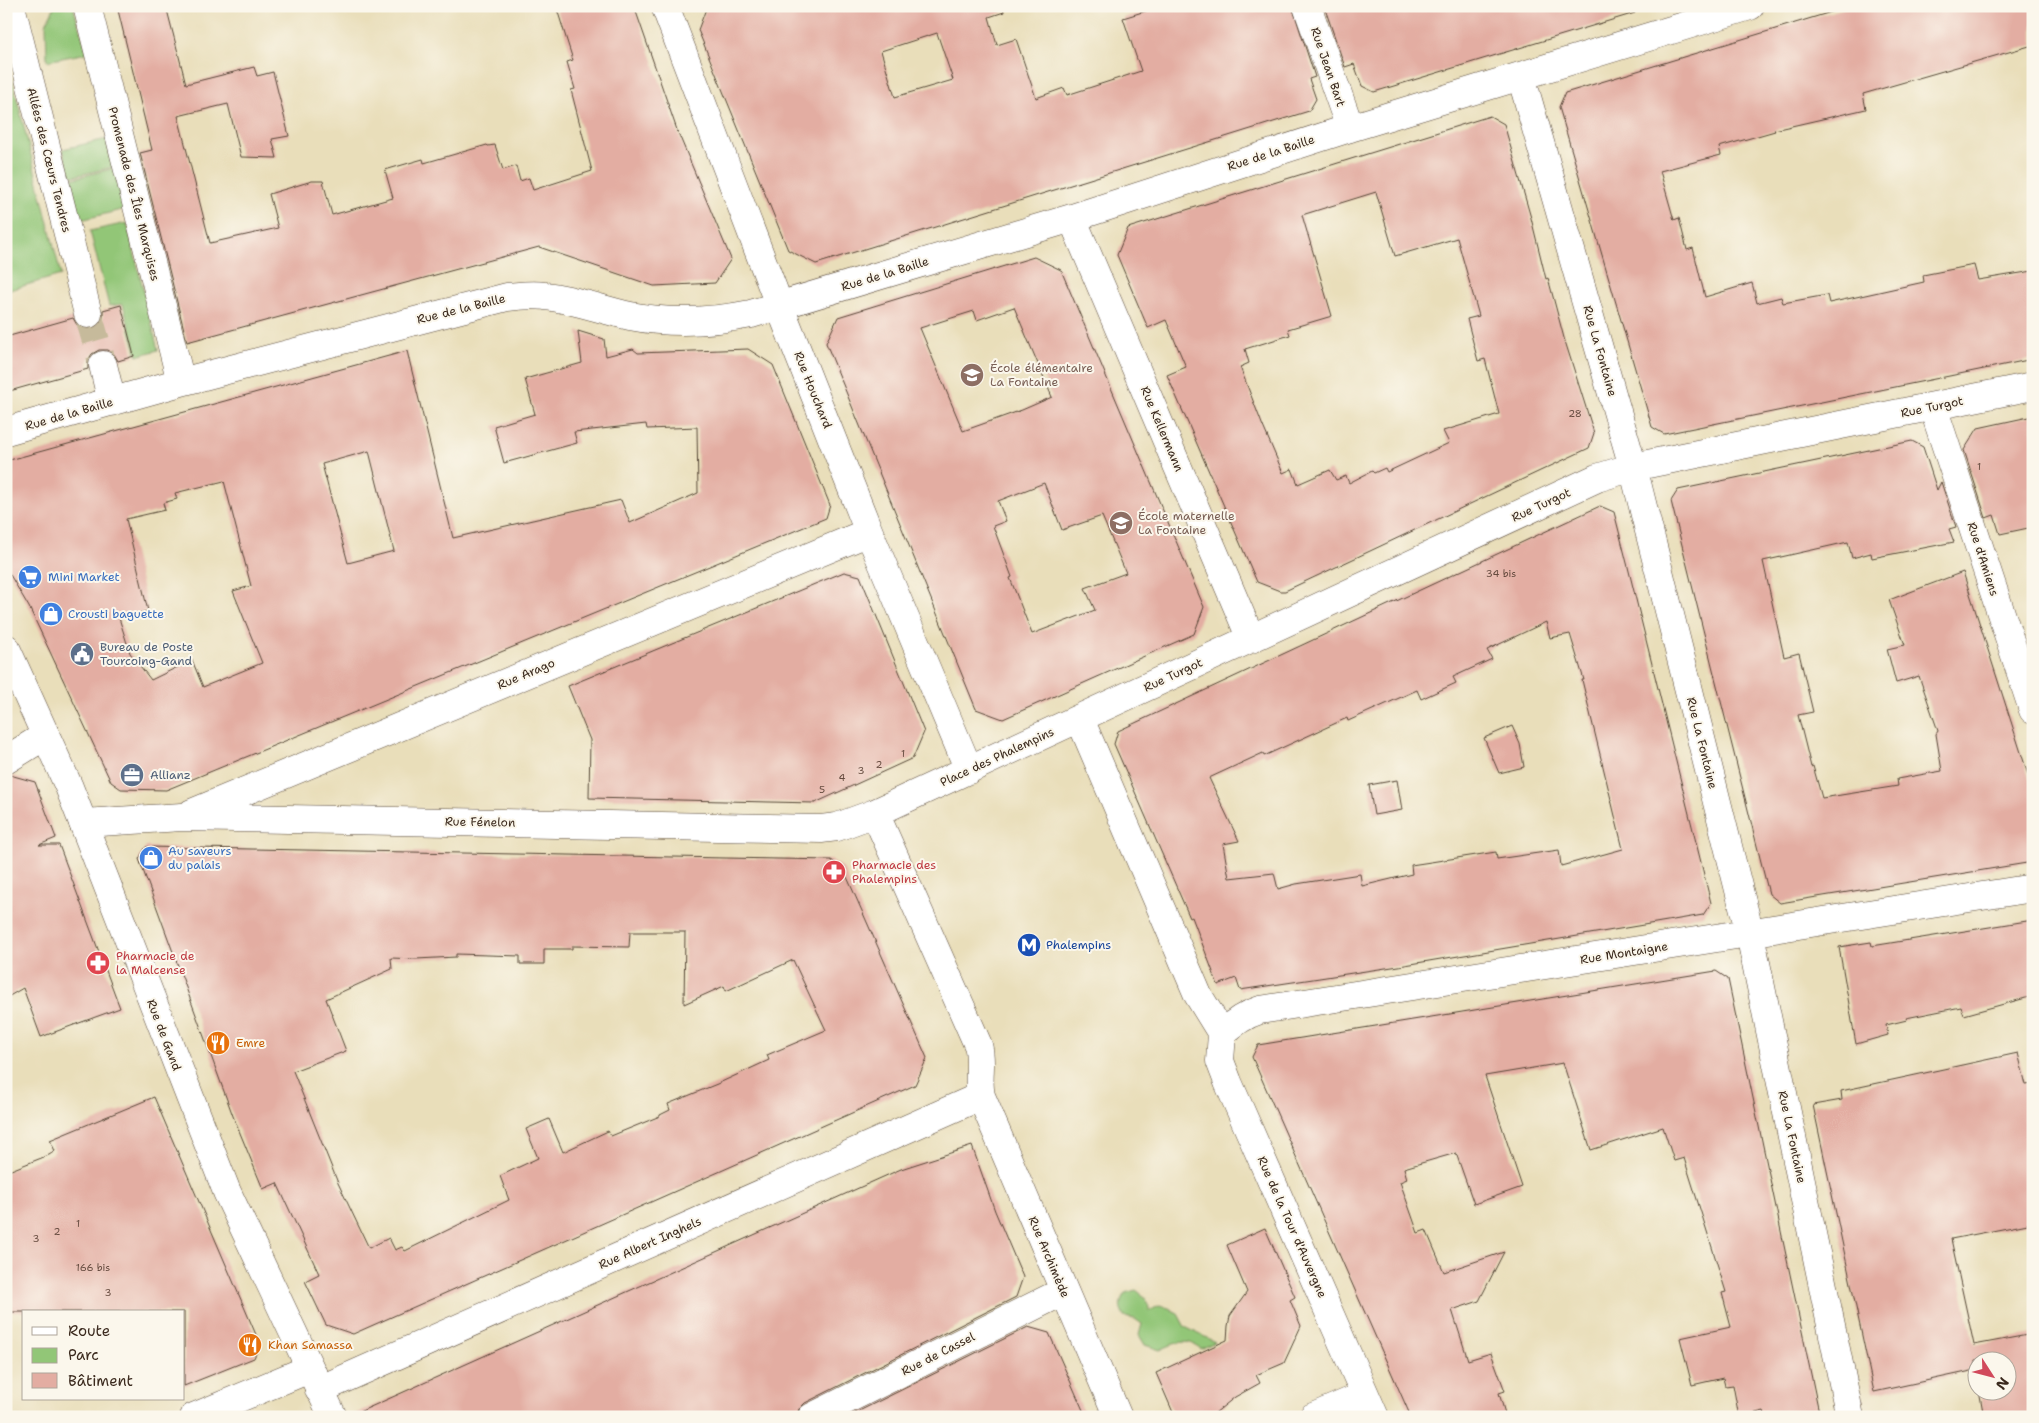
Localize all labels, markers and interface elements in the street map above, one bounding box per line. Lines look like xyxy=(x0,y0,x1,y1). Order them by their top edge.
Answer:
street label: Rue Jean Bart xyxy=(1307,25,1349,109)
street label: Allées des Cœurs Tendres xyxy=(23,86,75,234)
street label: Promenade des Îles Marquises xyxy=(105,105,163,283)
street label: Rue de la Baille xyxy=(1225,131,1317,175)
street label: Rue de la Baille xyxy=(839,253,931,295)
street label: Rue de la Baille xyxy=(415,290,507,328)
street label: Rue La Fontaine xyxy=(1579,304,1621,399)
street label: Rue Houchard xyxy=(790,349,836,431)
place label: École élémentaire La Fontaine xyxy=(990,360,1093,390)
school or university icon: École élémentaire La Fontaine xyxy=(959,362,985,388)
street label: Rue Kellermann xyxy=(1137,384,1187,474)
street label: Rue Turgot xyxy=(1899,393,1965,421)
street label: Rue de la Baille xyxy=(23,394,115,434)
house number: 28 xyxy=(1568,407,1582,420)
house number: 1 xyxy=(1977,460,1981,473)
street label: Rue Turgot xyxy=(1509,484,1573,526)
place label: École maternelle La Fontaine xyxy=(1138,508,1235,538)
school or university icon: École maternelle La Fontaine xyxy=(1108,510,1134,536)
street label: Rue d'Amiens xyxy=(1963,520,2003,598)
supermarket icon: Mini Market xyxy=(17,564,43,590)
house number: 34 bis xyxy=(1486,567,1516,580)
place label: Mini Market xyxy=(48,569,120,585)
shop icon: Crousti baguette xyxy=(38,601,64,627)
place label: Crousti baguette xyxy=(68,606,164,622)
place label: Bureau de Poste Tourcoing-Gand xyxy=(100,639,194,669)
public building icon: Bureau de Poste Tourcoing-Gand xyxy=(69,641,95,667)
street label: Rue Turgot xyxy=(1141,654,1205,696)
street label: Rue Arago xyxy=(495,655,557,693)
street label: Rue La Fontaine xyxy=(1683,695,1721,791)
street label: Place des Phalempins xyxy=(937,724,1057,790)
house number: 1 xyxy=(901,747,905,760)
house number: 2 xyxy=(876,758,883,771)
office icon: Allianz xyxy=(119,762,145,788)
house number: 3 xyxy=(858,764,865,777)
place label: Allianz xyxy=(150,767,191,783)
house number: 4 xyxy=(839,771,846,784)
house number: 5 xyxy=(819,783,825,796)
street label: Rue Fénelon xyxy=(445,813,515,831)
place label: Au saveurs du palais xyxy=(168,843,231,873)
shop icon: Au saveurs du palais xyxy=(138,845,164,871)
place label: Pharmacie des Phalempins xyxy=(852,857,936,887)
pharmacy icon: Pharmacie des Phalempins xyxy=(821,859,847,885)
metro station icon: Phalempins xyxy=(1016,932,1042,958)
place label: Phalempins xyxy=(1046,937,1111,953)
street label: Rue Montaigne xyxy=(1579,938,1669,968)
place label: Pharmacie de la Malcense xyxy=(116,948,195,978)
pharmacy icon: Pharmacie de la Malcense xyxy=(85,950,111,976)
street label: Rue de Gand xyxy=(143,997,185,1074)
restaurant icon: Emre xyxy=(205,1030,231,1056)
place label: Emre xyxy=(236,1035,265,1051)
street label: Rue La Fontaine xyxy=(1774,1089,1810,1185)
street label: Rue de la Tour d'Auvergne xyxy=(1254,1154,1331,1300)
street label: Rue Albert Inghels xyxy=(596,1213,704,1273)
street label: Rue Archimède xyxy=(1025,1214,1073,1300)
house number: 1 xyxy=(76,1217,80,1230)
house number: 2 xyxy=(54,1225,61,1238)
house number: 3 xyxy=(33,1232,40,1245)
house number: 166 bis xyxy=(76,1261,110,1274)
house number: 3 xyxy=(105,1286,112,1299)
legend xyxy=(22,1310,185,1400)
text: Route xyxy=(68,1321,110,1341)
street label: Rue de Cassel xyxy=(898,1328,978,1379)
restaurant icon: Khan Samassa xyxy=(237,1332,263,1358)
place label: Khan Samassa xyxy=(268,1337,353,1353)
text: Parc xyxy=(68,1345,99,1365)
north arrow xyxy=(1966,1350,2016,1400)
text: Bâtiment xyxy=(68,1371,133,1391)
text: N xyxy=(1992,1374,2013,1393)

